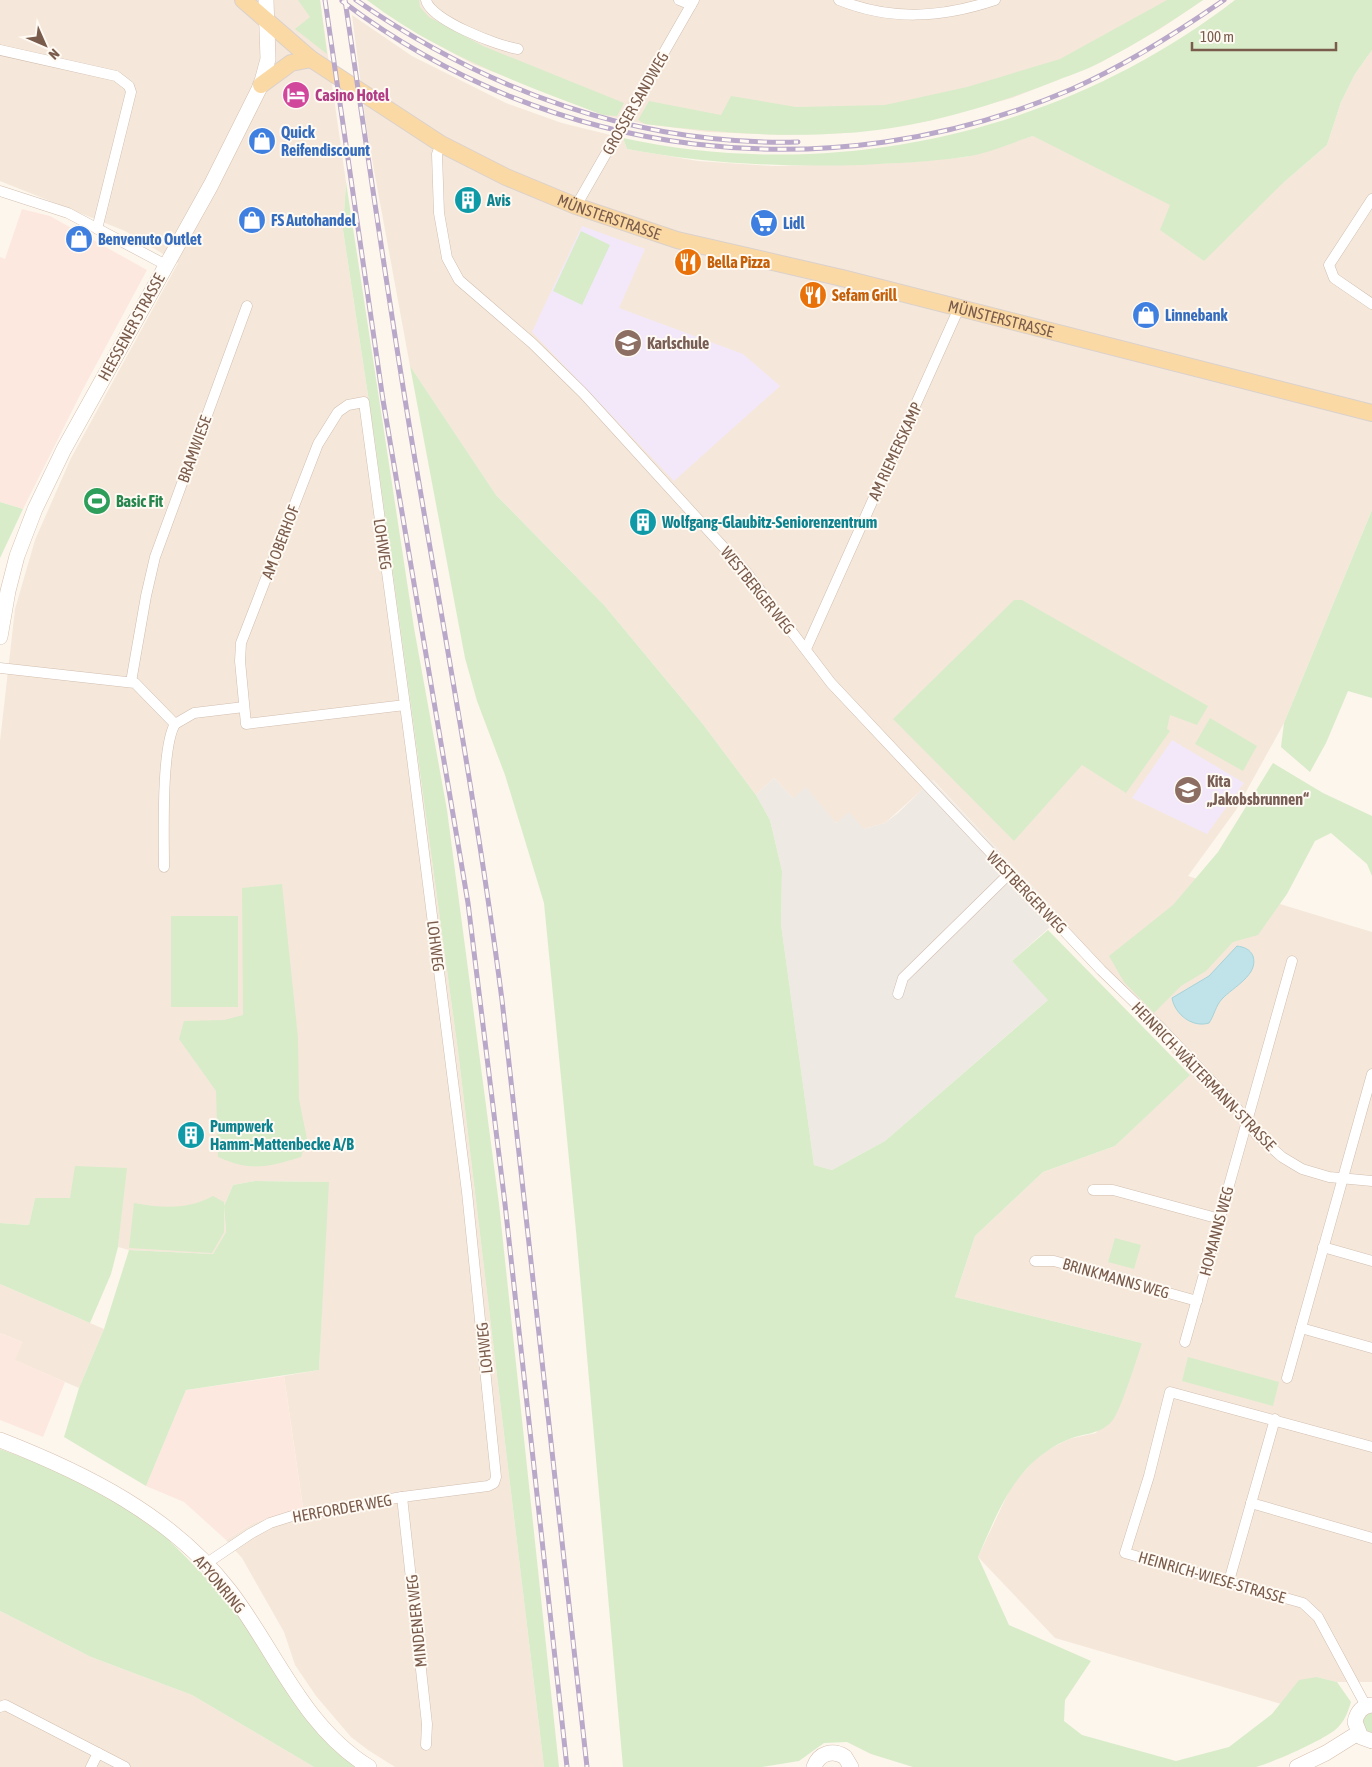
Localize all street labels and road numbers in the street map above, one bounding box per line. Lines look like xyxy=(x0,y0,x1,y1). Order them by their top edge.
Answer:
street label: GROSSER SANDWEG xyxy=(598,48,672,158)
street label: MÜNSTERSTRASSE xyxy=(555,190,663,243)
street label: HEESSENER STRASSE xyxy=(94,270,168,384)
street label: MÜNSTERSTRASSE xyxy=(946,296,1056,341)
street label: AM RIEMERSKAMP xyxy=(864,399,926,503)
street label: BRAMWIESE xyxy=(174,413,215,485)
street label: AM OBERHOF xyxy=(258,502,303,581)
street label: LOHWEG xyxy=(371,517,395,571)
street label: WESTBERGER WEG xyxy=(717,543,799,637)
street label: WESTBERGER WEG xyxy=(983,847,1071,937)
street label: LOHWEG xyxy=(424,919,448,973)
street label: HEINRICH-WÄLTERMANN-STRASSE xyxy=(1128,998,1280,1154)
street label: HOMANNS WEG xyxy=(1195,1184,1237,1278)
street label: BRINKMANNS WEG xyxy=(1061,1254,1171,1302)
street label: LOHWEG xyxy=(472,1321,496,1375)
street label: HERFORDER WEG xyxy=(291,1490,393,1526)
street label: HEINRICH-WIESE-STRASSE xyxy=(1136,1547,1288,1607)
street label: AFYONRING xyxy=(191,1552,249,1616)
street label: MINDENER WEG xyxy=(402,1574,430,1668)

